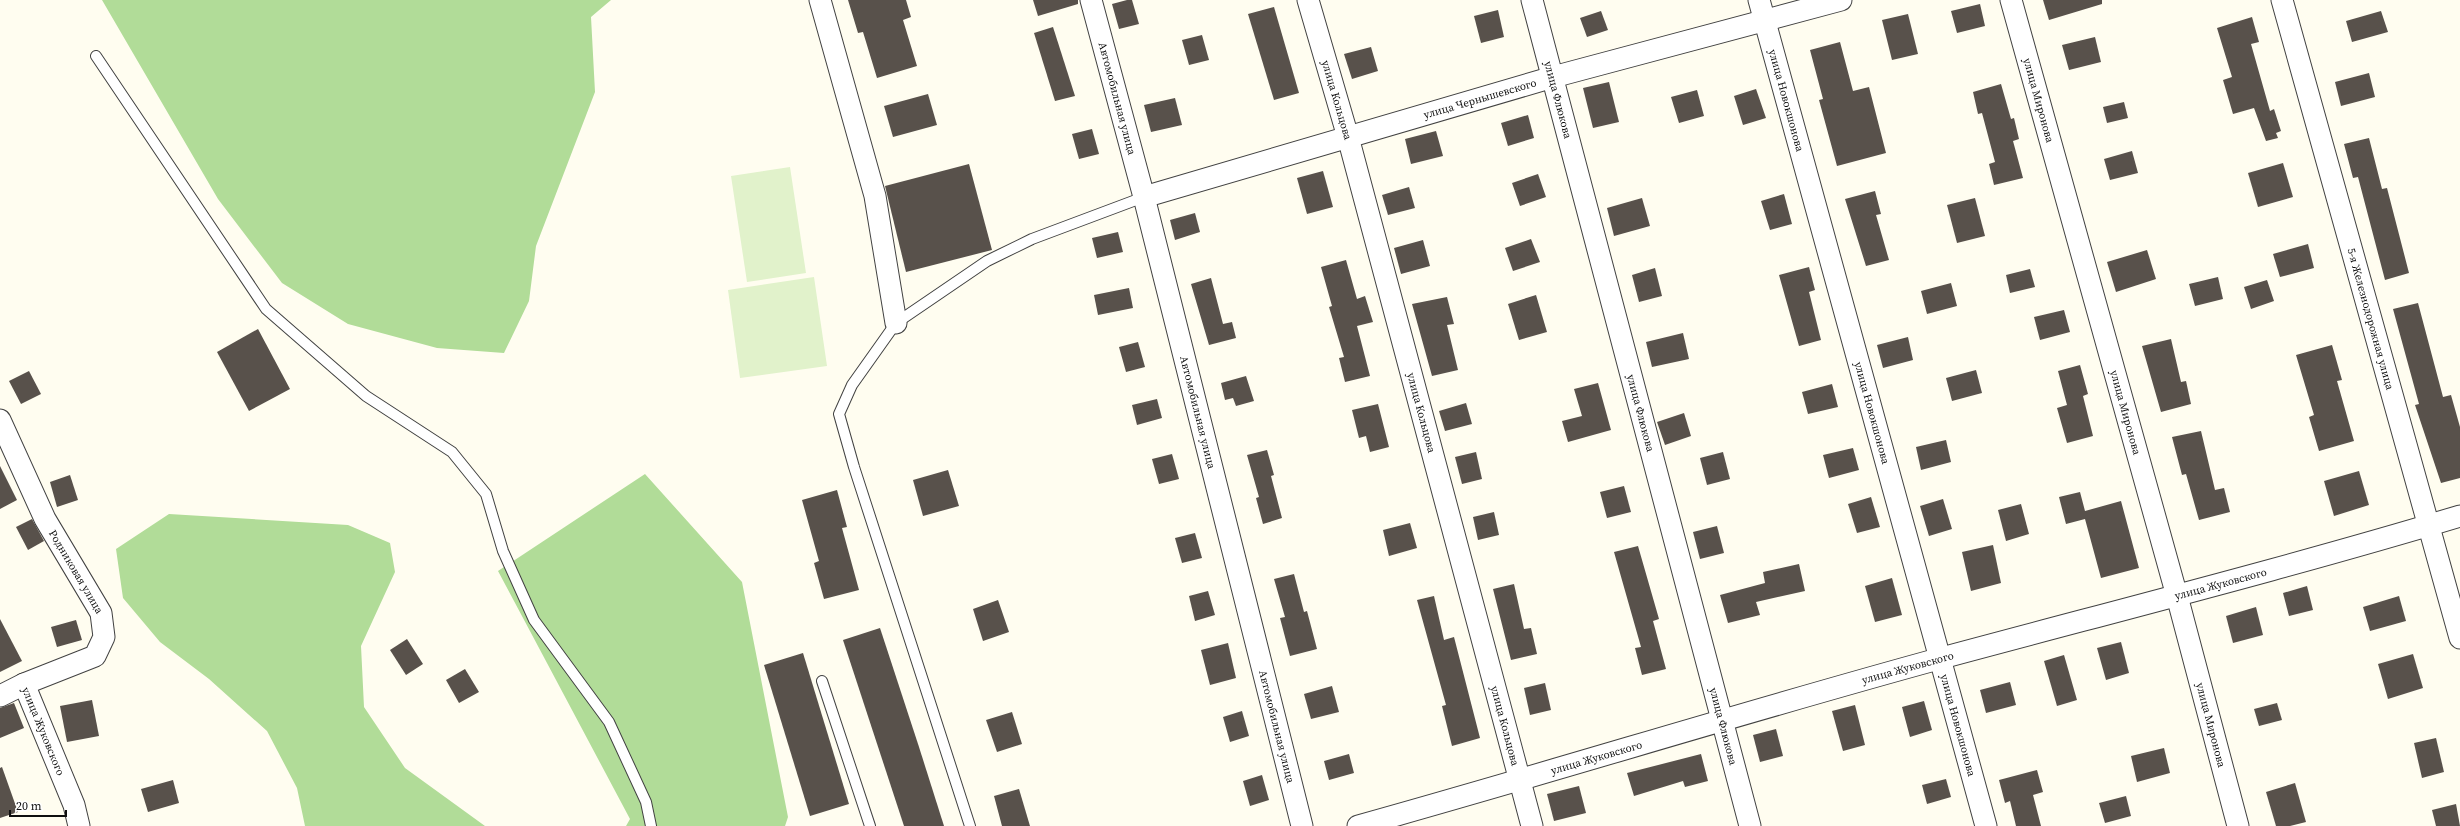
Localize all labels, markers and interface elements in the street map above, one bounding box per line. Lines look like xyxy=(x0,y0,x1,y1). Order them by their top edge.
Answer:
street label: Автомобильная улица xyxy=(1095,41,1139,157)
street label: улица Новокшонова xyxy=(1765,48,1807,154)
street label: улица Миронова xyxy=(2020,56,2057,145)
street label: улица Кольцова xyxy=(1318,58,1356,142)
street label: улица Флюкова xyxy=(1540,59,1575,140)
street label: улица Чернышевского xyxy=(1422,75,1538,123)
street label: 5-я Железнодорожная улица xyxy=(2344,246,2398,392)
street label: Автомобильная улица xyxy=(1176,354,1219,471)
street label: улица Новокшонова xyxy=(1851,360,1893,466)
street label: улица Миронова xyxy=(2106,368,2144,457)
street label: улица Кольцова xyxy=(1403,371,1439,455)
street label: улица Флюкова xyxy=(1623,373,1658,454)
street label: Родниковая улица xyxy=(45,527,107,617)
street label: улица Жуковского xyxy=(2173,565,2268,604)
street label: улица Жуковского xyxy=(1860,648,1955,688)
street label: Автомобильная улица xyxy=(1255,669,1298,785)
street label: улица Новокшонова xyxy=(1937,672,1979,778)
street label: улица Миронова xyxy=(2192,681,2229,769)
street label: улица Кольцова xyxy=(1487,684,1523,768)
street label: улица Жуковского xyxy=(18,685,68,778)
street label: улица Флюкова xyxy=(1706,686,1741,767)
street label: улица Жуковского xyxy=(1549,737,1644,778)
scale bar xyxy=(10,792,66,818)
text: 20 m xyxy=(16,798,42,814)

